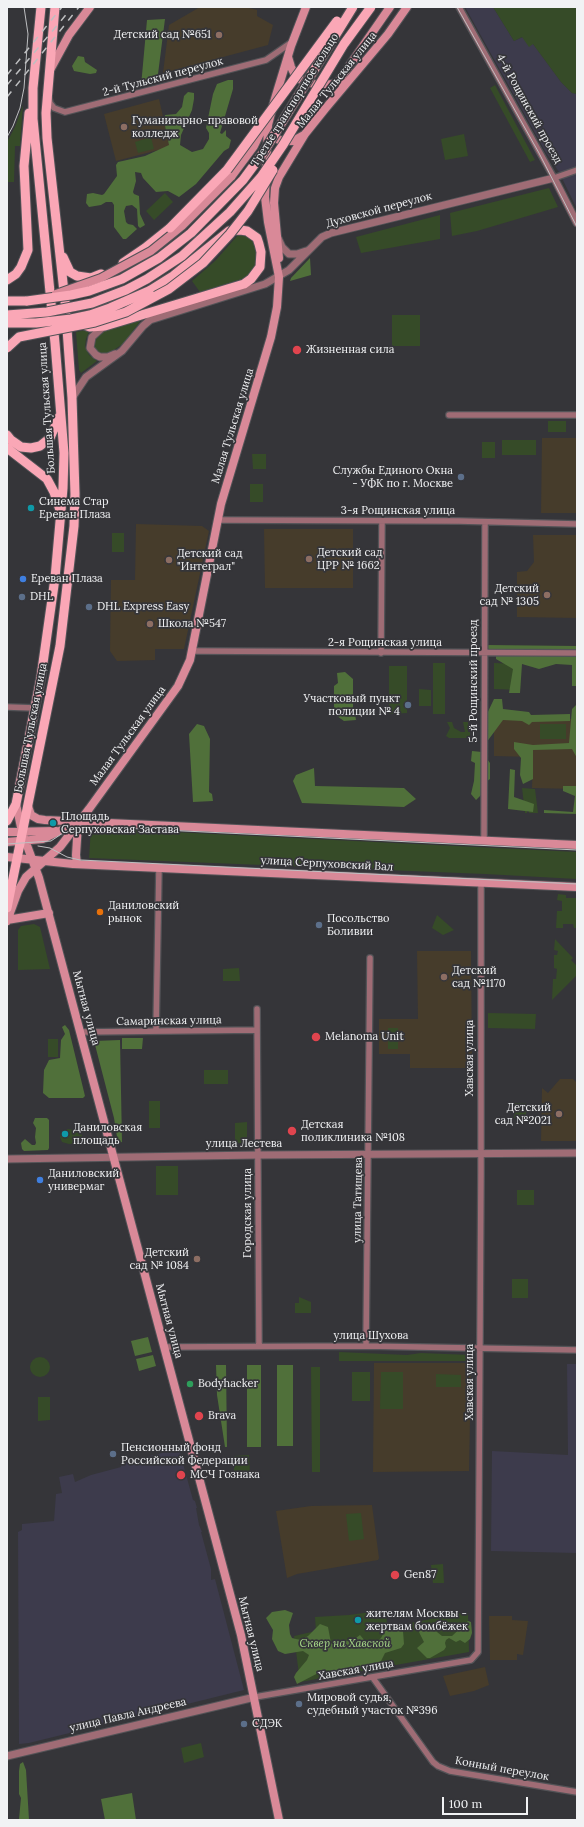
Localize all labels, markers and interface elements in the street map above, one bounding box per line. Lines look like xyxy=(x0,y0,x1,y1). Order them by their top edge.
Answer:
place label: Детский сад №651 xyxy=(114,28,211,42)
street label: Малая Тульская улица xyxy=(294,29,380,131)
marker: Детский сад №651 xyxy=(214,30,224,40)
street label: Третье транспортное кольцо xyxy=(248,31,342,169)
street label: 4-й Рощинский проезд xyxy=(493,52,565,166)
street label: 2-й Тульский переулок xyxy=(101,55,225,99)
place label: Гуманитарно-правовой колледж xyxy=(132,114,258,140)
marker: Гуманитарно-правовой колледж xyxy=(119,122,129,132)
street label: Духовской переулок xyxy=(325,189,433,231)
street label: Большая Тульская улица xyxy=(36,342,58,474)
place label: Жизненная сила xyxy=(306,343,395,357)
marker: Жизненная сила xyxy=(291,344,303,356)
street label: Малая Тульская улица xyxy=(209,367,257,485)
place label: Службы Единого Окна - УФК по г. Москве xyxy=(333,464,453,490)
marker: Службы Единого Окна - УФК по г. Москве xyxy=(456,472,466,482)
place label: Синема Стар Ереван Плаза xyxy=(39,495,111,521)
marker: Синема Стар Ереван Плаза xyxy=(26,503,36,513)
street label: 3-я Рощинская улица xyxy=(341,504,455,518)
place label: Детский сад ЦРР № 1662 xyxy=(317,546,382,572)
place label: Детский сад "Интеграл" xyxy=(177,547,242,573)
marker: Детский сад ЦРР № 1662 xyxy=(304,554,314,564)
marker: Детский сад "Интеграл" xyxy=(164,555,174,565)
place label: Ереван Плаза xyxy=(31,572,103,586)
marker: Ереван Плаза xyxy=(18,574,28,584)
place label: Детский сад № 1305 xyxy=(480,582,539,608)
place label: DHL xyxy=(30,590,53,604)
marker: Детский сад № 1305 xyxy=(542,590,552,600)
marker: DHL xyxy=(17,592,27,602)
place label: DHL Express Easy xyxy=(97,600,189,614)
marker: DHL Express Easy xyxy=(84,602,94,612)
place label: Школа №547 xyxy=(158,617,226,631)
marker: Школа №547 xyxy=(145,619,155,629)
street label: 5-й Рощинский проезд xyxy=(467,620,481,742)
street label: 2-я Рощинская улица xyxy=(328,636,442,650)
street label: Большая Тульская улица xyxy=(12,662,50,794)
street label: Малая Тульская улица xyxy=(87,684,169,788)
place label: Участковый пункт полиции № 4 xyxy=(304,692,400,718)
marker: Участковый пункт полиции № 4 xyxy=(403,700,413,710)
place label: Площадь Серпуховская Застава xyxy=(61,810,179,836)
marker: Площадь Серпуховская Застава xyxy=(48,818,58,828)
street label: улица Серпуховский Вал xyxy=(260,854,394,874)
place label: Даниловский рынок xyxy=(108,899,179,925)
marker: Даниловский рынок xyxy=(95,907,105,917)
place label: Посольство Боливии xyxy=(327,912,389,938)
marker: Посольство Боливии xyxy=(314,920,324,930)
place label: Детский сад №1170 xyxy=(452,964,506,990)
street label: Мытная улица xyxy=(70,969,102,1047)
marker: Детский сад №1170 xyxy=(439,972,449,982)
street label: Самаринская улица xyxy=(116,1013,222,1029)
street label: Хавская улица xyxy=(463,1020,477,1096)
place label: Melanoma Unit xyxy=(325,1030,404,1044)
marker: Melanoma Unit xyxy=(310,1031,322,1043)
place label: Детский сад №2021 xyxy=(495,1101,551,1127)
marker: Детский сад №2021 xyxy=(554,1109,564,1119)
place label: Детская поликлиника №108 xyxy=(301,1118,405,1144)
place label: Даниловская площадь xyxy=(73,1121,142,1147)
marker: Детская поликлиника №108 xyxy=(286,1125,298,1137)
marker: Даниловская площадь xyxy=(60,1129,70,1139)
street label: улица Лестева xyxy=(206,1137,282,1151)
street label: улица Татищева xyxy=(351,1157,365,1243)
place label: Даниловский универмаг xyxy=(48,1167,119,1193)
street label: Городская улица xyxy=(241,1168,255,1258)
marker: Даниловский универмаг xyxy=(35,1175,45,1185)
place label: Детский сад № 1084 xyxy=(129,1246,189,1272)
marker: Детский сад № 1084 xyxy=(192,1254,202,1264)
street label: Мытная улица xyxy=(153,1282,185,1360)
street label: улица Шухова xyxy=(334,1329,408,1343)
street label: Хавская улица xyxy=(463,1344,477,1420)
place label: Bodyhacker xyxy=(198,1377,258,1391)
marker: Bodyhacker xyxy=(185,1379,195,1389)
place label: Brava xyxy=(208,1409,236,1423)
marker: Brava xyxy=(193,1410,205,1422)
place label: Пенсионный фонд Российской Федерации xyxy=(121,1441,248,1467)
marker: Пенсионный фонд Российской Федерации xyxy=(108,1449,118,1459)
place label: МСЧ Гознака xyxy=(190,1468,260,1482)
marker: МСЧ Гознака xyxy=(175,1469,187,1481)
place label: Gen87 xyxy=(404,1568,436,1582)
marker: Gen87 xyxy=(389,1569,401,1581)
street label: Мытная улица xyxy=(235,1595,267,1673)
place label: жителям Москвы - жертвам бомбёжек xyxy=(366,1607,468,1633)
marker: жителям Москвы - жертвам бомбёжек xyxy=(353,1615,363,1625)
park label: Сквер на Хавской xyxy=(300,1637,390,1651)
street label: Хавская улица xyxy=(317,1657,395,1683)
place label: Мировой судья, судебный участок №396 xyxy=(307,1691,438,1717)
street label: улица Павла Андреева xyxy=(68,1695,188,1735)
marker: Мировой судья, судебный участок №396 xyxy=(294,1699,304,1709)
place label: СДЭК xyxy=(252,1717,282,1731)
marker: СДЭК xyxy=(239,1719,249,1729)
street label: Конный переулок xyxy=(454,1754,550,1784)
scale bar xyxy=(444,1789,530,1815)
text: 100 m xyxy=(449,1796,482,1811)

